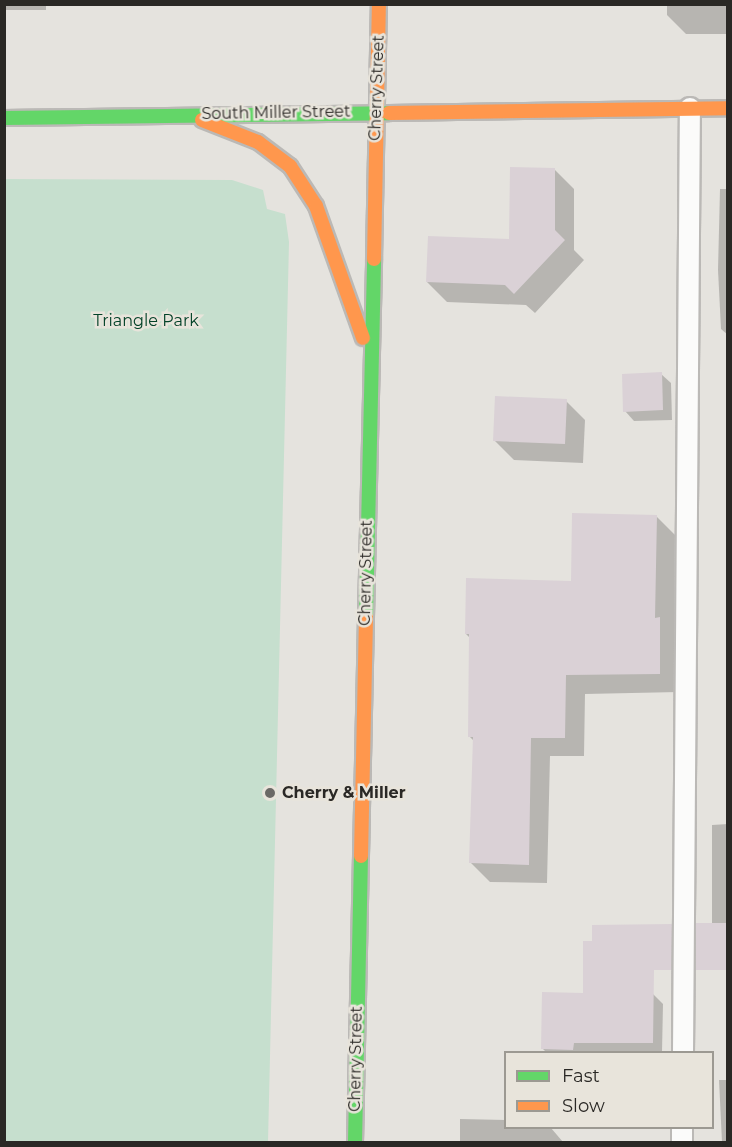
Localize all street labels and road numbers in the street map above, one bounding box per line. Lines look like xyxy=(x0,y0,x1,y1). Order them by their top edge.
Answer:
street label: Cherry Street xyxy=(366,35,388,141)
street label: South Miller Street xyxy=(201,102,351,124)
street label: Cherry Street xyxy=(355,520,377,626)
street label: Cherry Street xyxy=(345,1006,367,1112)

